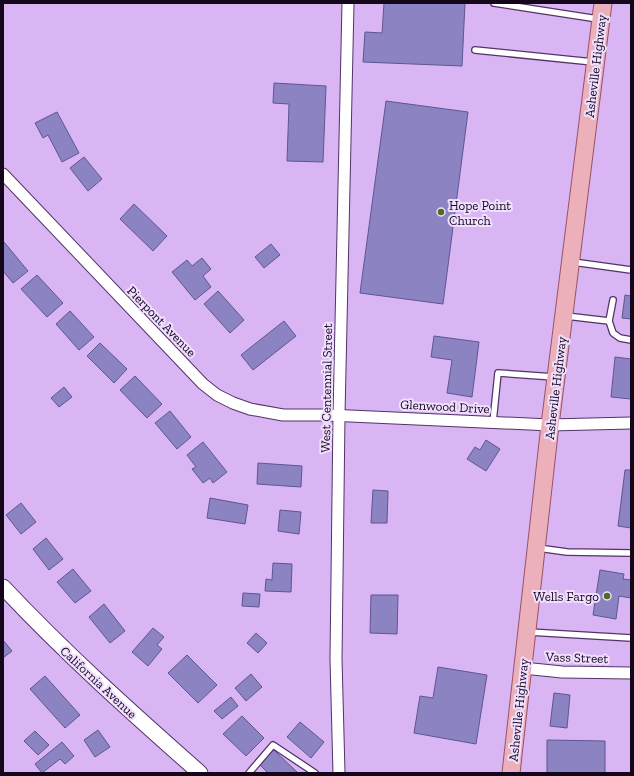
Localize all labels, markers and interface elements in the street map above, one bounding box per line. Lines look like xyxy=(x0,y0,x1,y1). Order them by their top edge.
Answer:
street label: Asheville Highway xyxy=(582,13,609,118)
place label: Hope Point Church xyxy=(449,198,511,228)
marker: Hope Point Church xyxy=(436,207,446,217)
street label: Pierpont Avenue xyxy=(124,283,199,360)
street label: West Centennial Street xyxy=(318,323,335,453)
street label: Asheville Highway xyxy=(542,335,569,440)
street label: Glenwood Drive xyxy=(400,397,490,416)
place label: Wells Fargo xyxy=(533,589,599,604)
marker: Wells Fargo xyxy=(602,591,612,601)
street label: California Avenue xyxy=(57,643,140,722)
street label: Vass Street xyxy=(544,649,609,666)
street label: Asheville Highway xyxy=(506,657,531,762)

